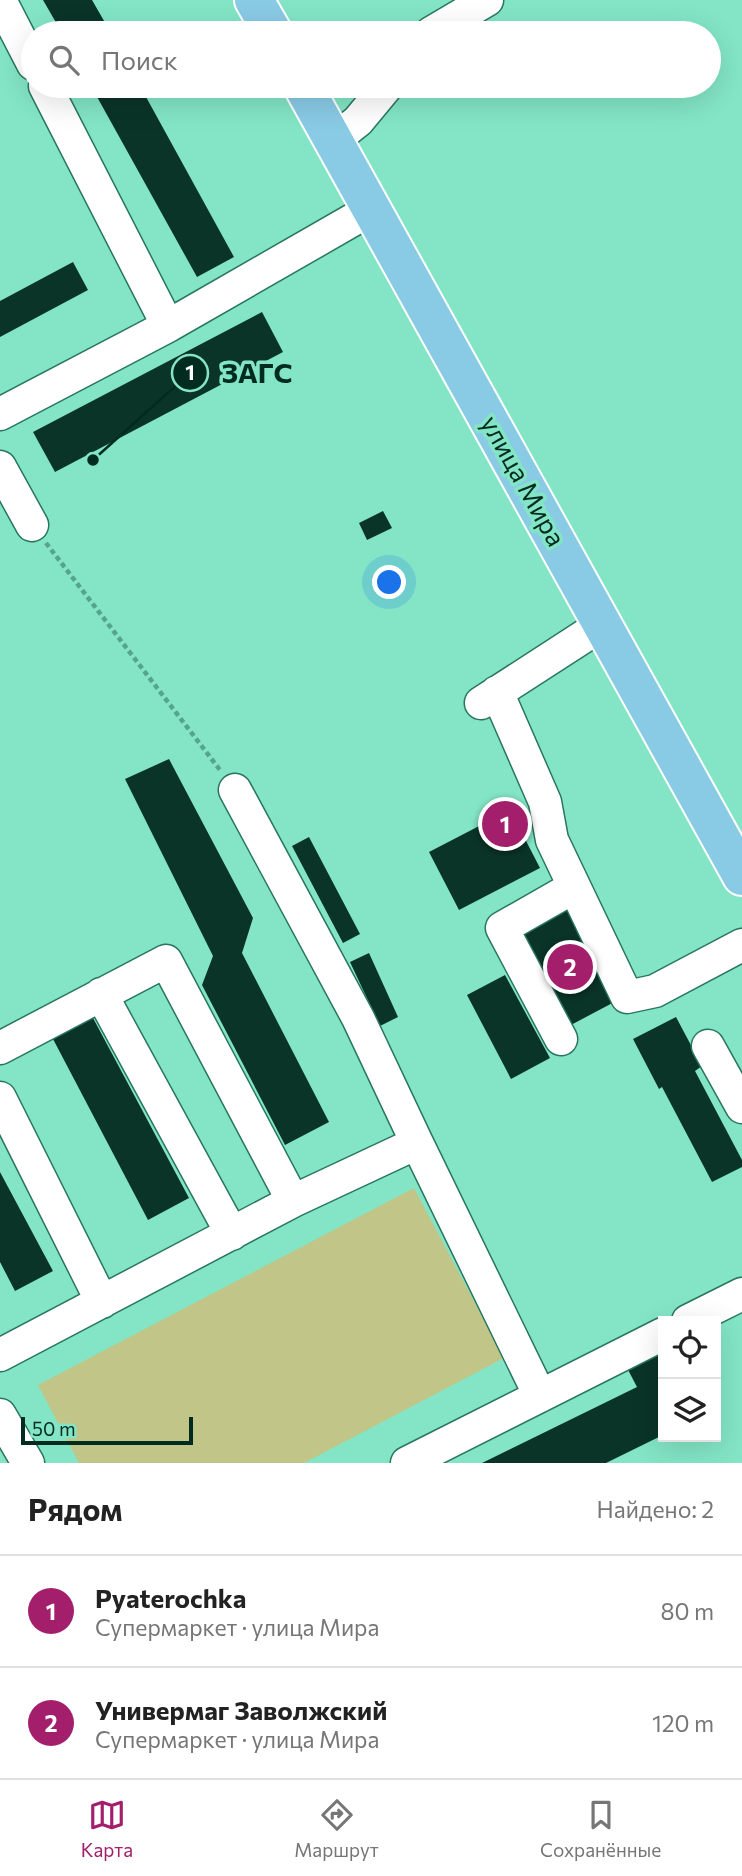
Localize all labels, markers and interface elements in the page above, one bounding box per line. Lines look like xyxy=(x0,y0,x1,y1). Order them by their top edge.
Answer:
search box xyxy=(21,21,721,98)
icon: search xyxy=(45,41,83,79)
text: Поиск xyxy=(101,44,178,75)
callout: ЗАГС xyxy=(172,349,307,398)
text: ЗАГС xyxy=(221,355,293,389)
text: 1 xyxy=(185,359,195,384)
street label: улица Мира xyxy=(476,410,573,551)
your location xyxy=(372,565,406,599)
pin: 1 xyxy=(482,798,528,850)
pin: 2 xyxy=(547,941,593,993)
map controls xyxy=(658,1316,721,1442)
button: locate xyxy=(658,1316,721,1379)
button: layers xyxy=(658,1379,721,1442)
scale bar xyxy=(21,1414,192,1446)
text: 50 m xyxy=(32,1417,76,1440)
text: Рядом xyxy=(28,1490,122,1527)
text: Найдено: 2 xyxy=(597,1495,714,1523)
text: Pyaterochka xyxy=(95,1582,246,1613)
text: 1 xyxy=(46,1597,56,1625)
text: 80 m xyxy=(661,1597,714,1625)
text: Супермаркет · улица Мира xyxy=(95,1613,380,1641)
text: Универмаг Заволжский xyxy=(95,1694,387,1725)
text: 2 xyxy=(44,1709,58,1737)
text: 120 m xyxy=(652,1709,714,1737)
text: Супермаркет · улица Мира xyxy=(95,1725,380,1753)
tab: Карта xyxy=(81,1796,133,1861)
tab: Маршрут xyxy=(294,1796,379,1861)
tab: Сохранённые xyxy=(540,1796,661,1861)

